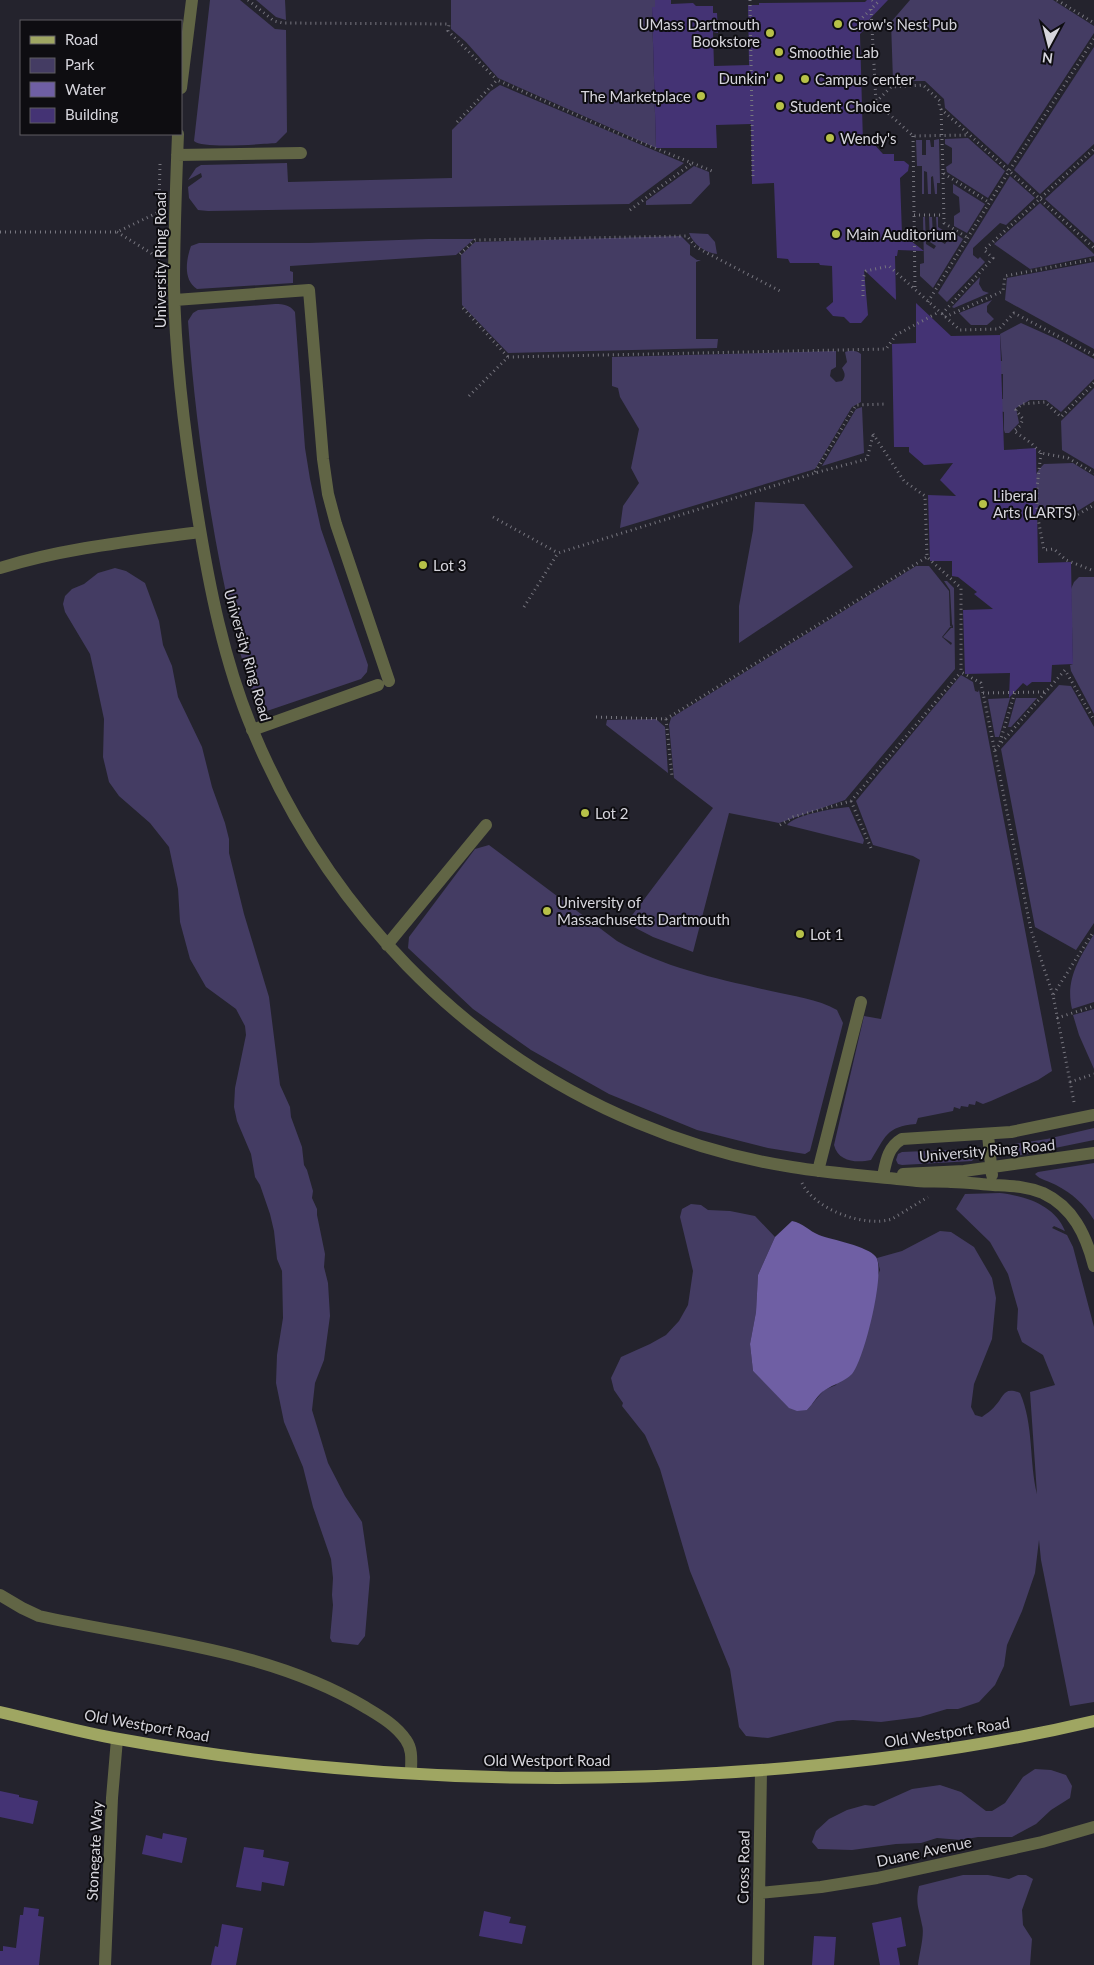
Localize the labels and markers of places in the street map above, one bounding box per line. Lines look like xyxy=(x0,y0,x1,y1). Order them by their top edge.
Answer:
place label: UMass Dartmouth Bookstore xyxy=(639,15,760,50)
place label: Crow's Nest Pub xyxy=(848,15,957,33)
marker: Crow's Nest Pub xyxy=(832,18,844,30)
marker: UMass Dartmouth Bookstore xyxy=(764,27,776,39)
place label: Smoothie Lab xyxy=(789,43,879,61)
marker: Smoothie Lab xyxy=(773,46,785,58)
place label: Dunkin' xyxy=(718,69,769,87)
place label: Campus center xyxy=(815,70,914,88)
marker: Dunkin' xyxy=(773,72,785,84)
marker: Campus center xyxy=(799,73,811,85)
place label: The Marketplace xyxy=(581,87,691,105)
marker: The Marketplace xyxy=(695,90,707,102)
place label: Student Choice xyxy=(790,97,891,115)
marker: Student Choice xyxy=(774,100,786,112)
place label: Wendy's xyxy=(840,129,897,147)
marker: Wendy's xyxy=(824,132,836,144)
place label: Main Auditorium xyxy=(846,225,956,243)
marker: Main Auditorium xyxy=(830,228,842,240)
place label: Liberal Arts (LARTS) xyxy=(993,486,1076,521)
marker: Liberal Arts (LARTS) xyxy=(977,498,989,510)
place label: Lot 3 xyxy=(433,556,466,574)
marker: Lot 3 xyxy=(417,559,429,571)
place label: Lot 2 xyxy=(595,804,628,822)
marker: Lot 2 xyxy=(579,807,591,819)
place label: University of Massachusetts Dartmouth xyxy=(557,893,730,928)
marker: University of Massachusetts Dartmouth xyxy=(541,905,553,917)
place label: Lot 1 xyxy=(810,925,843,943)
marker: Lot 1 xyxy=(794,928,806,940)

